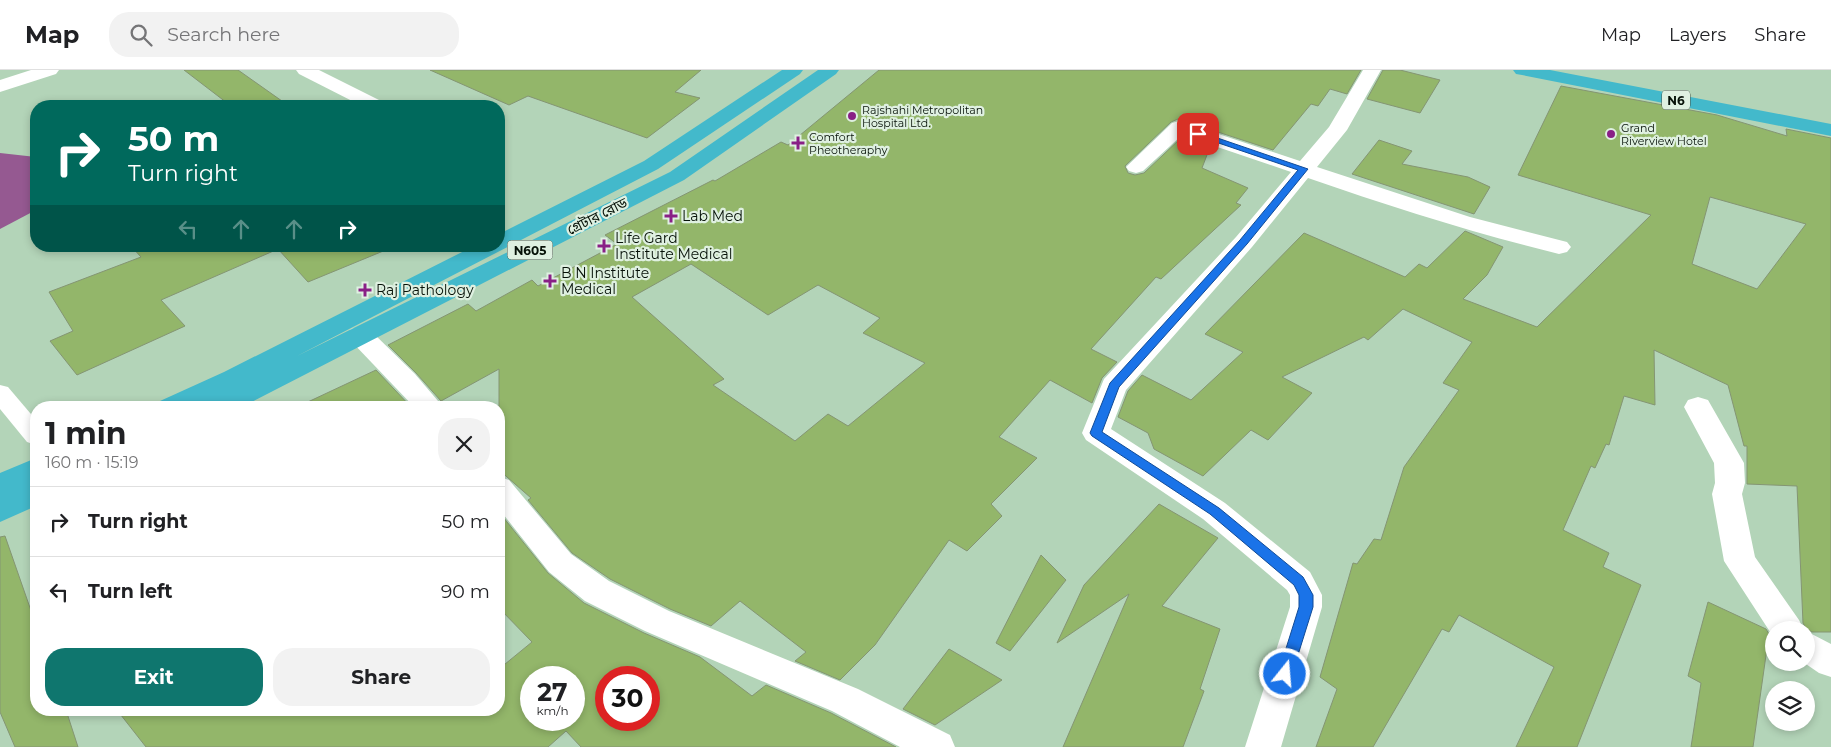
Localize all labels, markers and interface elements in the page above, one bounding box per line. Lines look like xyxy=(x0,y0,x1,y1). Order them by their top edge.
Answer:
search box xyxy=(109,12,459,57)
text: Map xyxy=(25,20,79,49)
icon: search xyxy=(127,21,155,49)
text: Search here xyxy=(167,23,280,46)
text: Map xyxy=(1601,24,1641,46)
text: Layers xyxy=(1669,24,1726,46)
text: Share xyxy=(1754,24,1806,46)
road number: N6 xyxy=(1662,90,1690,110)
place label: Rajshahi Metropolitan Hospital Ltd. xyxy=(862,103,983,130)
marker: Rajshahi Metropolitan Hospital Ltd. xyxy=(846,110,858,122)
pin xyxy=(1177,113,1219,155)
text: 50 m xyxy=(128,117,219,160)
icon: right xyxy=(45,120,110,185)
icon: arrive xyxy=(1184,120,1212,148)
place label: Grand Riverview Hotel xyxy=(1621,121,1707,148)
marker: Grand Riverview Hotel xyxy=(1605,128,1617,140)
place label: Comfort Pheotheraphy xyxy=(809,130,888,157)
marker: Comfort Pheotheraphy xyxy=(791,136,805,150)
text: Turn right xyxy=(128,160,238,187)
street label: গ্রেটার রোড xyxy=(564,193,631,239)
place label: Lab Med xyxy=(682,207,743,225)
marker: Lab Med xyxy=(664,209,678,223)
icon: left xyxy=(174,215,202,243)
icon: ahead xyxy=(227,215,255,243)
icon: ahead xyxy=(280,215,308,243)
icon: right xyxy=(333,215,361,243)
place label: Life Gard Institute Medical xyxy=(615,229,732,263)
marker: Life Gard Institute Medical xyxy=(597,239,611,253)
road number: N605 xyxy=(508,240,552,260)
place label: B N Institute Medical xyxy=(561,264,649,298)
marker: B N Institute Medical xyxy=(543,274,557,288)
place label: Raj Pathology xyxy=(376,281,474,299)
marker: Raj Pathology xyxy=(358,283,372,297)
text: 1 min xyxy=(45,415,126,452)
button: close xyxy=(438,418,490,470)
text: 160 m · 15:19 xyxy=(45,453,138,472)
icon: right xyxy=(45,508,73,536)
text: Turn right xyxy=(88,510,188,533)
text: 50 m xyxy=(442,510,490,533)
icon: left xyxy=(45,578,73,606)
text: Turn left xyxy=(88,580,173,603)
text: 90 m xyxy=(441,580,490,603)
map controls xyxy=(1765,621,1815,731)
button: search xyxy=(1765,621,1815,671)
position arrow xyxy=(1258,647,1310,699)
button: Exit xyxy=(45,648,263,706)
button: Share xyxy=(273,648,490,706)
speed limit sign: 30 xyxy=(595,666,660,731)
text: 27 xyxy=(537,677,568,707)
button: layers xyxy=(1765,681,1815,731)
text: km/h xyxy=(536,703,569,718)

